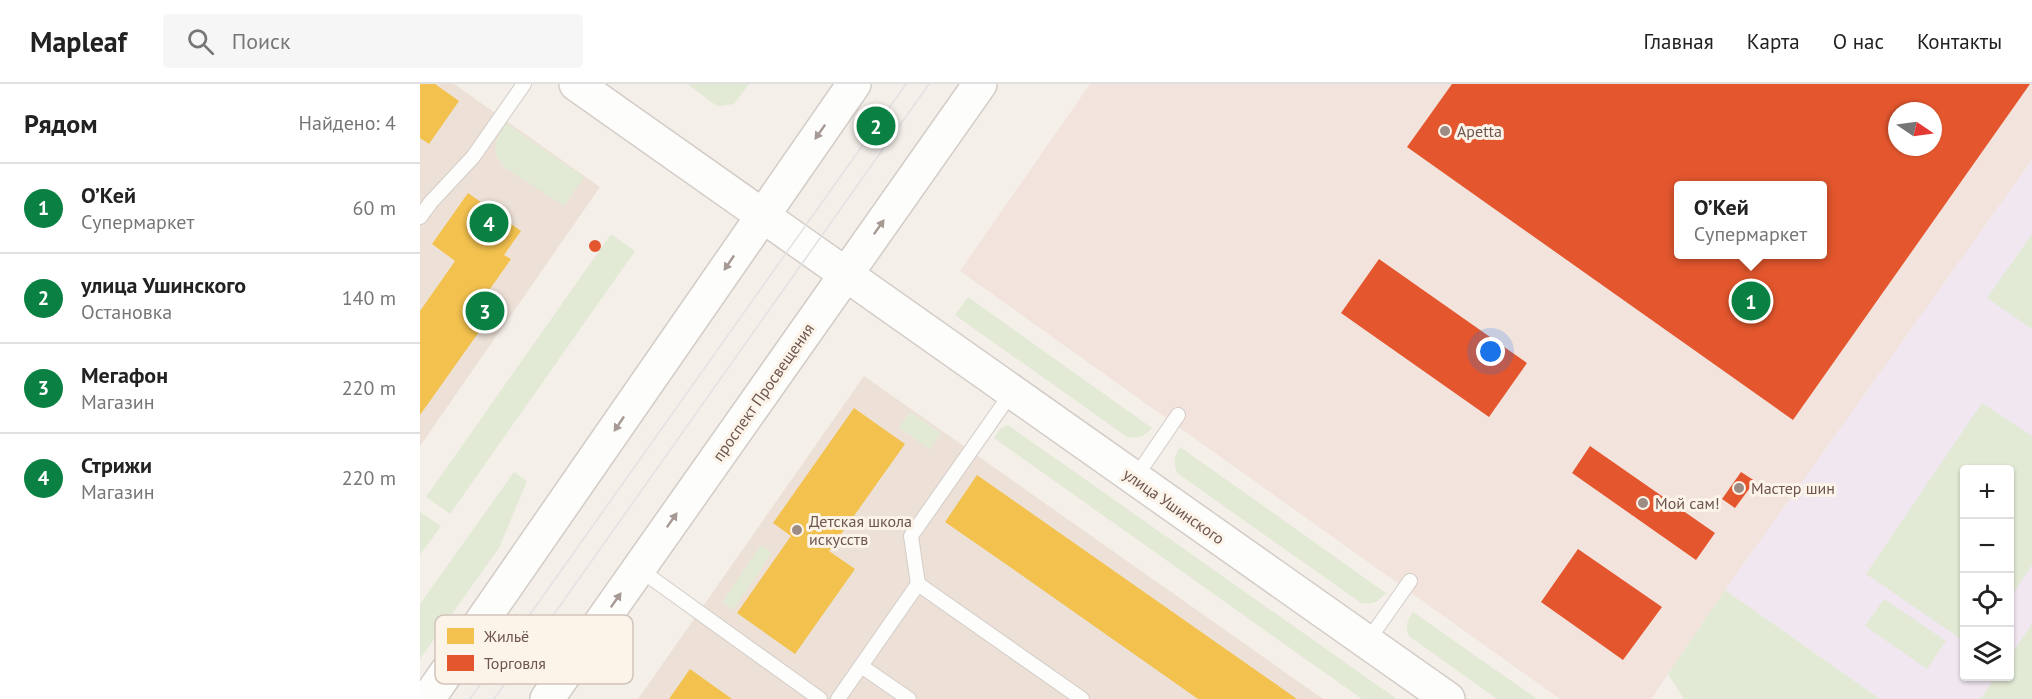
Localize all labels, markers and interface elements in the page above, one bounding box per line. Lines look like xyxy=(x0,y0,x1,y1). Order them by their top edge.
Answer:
search box xyxy=(163,14,583,68)
text: Mapleaf xyxy=(30,23,127,60)
icon: search xyxy=(184,25,217,58)
text: Поиск xyxy=(232,27,291,55)
text: Главная xyxy=(1643,28,1714,55)
text: Карта xyxy=(1747,28,1800,55)
text: О нас xyxy=(1833,28,1884,55)
text: Контакты xyxy=(1917,28,2002,55)
north arrow xyxy=(1888,102,1942,156)
pin: 2 xyxy=(856,104,896,148)
text: Рядом xyxy=(24,107,98,140)
text: Найдено: 4 xyxy=(299,110,396,136)
place label: Apetta xyxy=(1457,121,1502,141)
one-way arrow xyxy=(814,123,826,139)
marker: Apetta xyxy=(1438,124,1452,138)
text: О’Кей xyxy=(81,181,136,209)
popup xyxy=(1674,181,1827,259)
text: О’Кей xyxy=(1694,193,1749,221)
text: 1 xyxy=(38,195,49,221)
text: 60 m xyxy=(353,195,396,221)
pin: 4 xyxy=(470,200,508,246)
text: Супермаркет xyxy=(81,209,194,235)
one-way arrow xyxy=(873,219,885,235)
text: Супермаркет xyxy=(1694,221,1807,247)
one-way arrow xyxy=(724,255,735,271)
text: улица Ушинского xyxy=(81,271,246,299)
pin: 1 xyxy=(1732,278,1770,324)
text: 2 xyxy=(38,285,49,311)
text: 140 m xyxy=(342,285,396,311)
pin: 3 xyxy=(466,288,504,334)
text: Остановка xyxy=(81,299,172,325)
street label: проспект Просвещения xyxy=(708,319,818,465)
your location xyxy=(1476,337,1505,366)
text: Мегафон xyxy=(81,361,168,389)
text: 3 xyxy=(38,375,49,401)
text: 220 m xyxy=(342,375,396,401)
text: Магазин xyxy=(81,389,155,415)
one-way arrow xyxy=(613,416,625,432)
text: Стрижи xyxy=(81,451,152,479)
street label: улица Ушинского xyxy=(1119,464,1229,548)
text: 4 xyxy=(38,465,49,491)
text: 220 m xyxy=(342,465,396,491)
map controls xyxy=(1960,465,2014,681)
button: + xyxy=(1960,465,2014,519)
place label: Мастер шин xyxy=(1751,478,1835,498)
text: Магазин xyxy=(81,479,155,505)
marker: Мастер шин xyxy=(1732,481,1746,495)
place label: Мой сам! xyxy=(1655,493,1720,513)
marker: Мой сам! xyxy=(1636,496,1650,510)
place label: Детская школа искусств xyxy=(809,511,912,549)
one-way arrow xyxy=(666,513,678,529)
button: − xyxy=(1960,519,2014,573)
marker: Детская школа искусств xyxy=(790,523,804,537)
button: locate xyxy=(1960,573,2014,627)
one-way arrow xyxy=(610,592,622,607)
legend xyxy=(435,615,633,684)
text: Жильё xyxy=(483,626,529,646)
button: layers xyxy=(1960,627,2014,681)
text: Торговля xyxy=(484,653,546,673)

